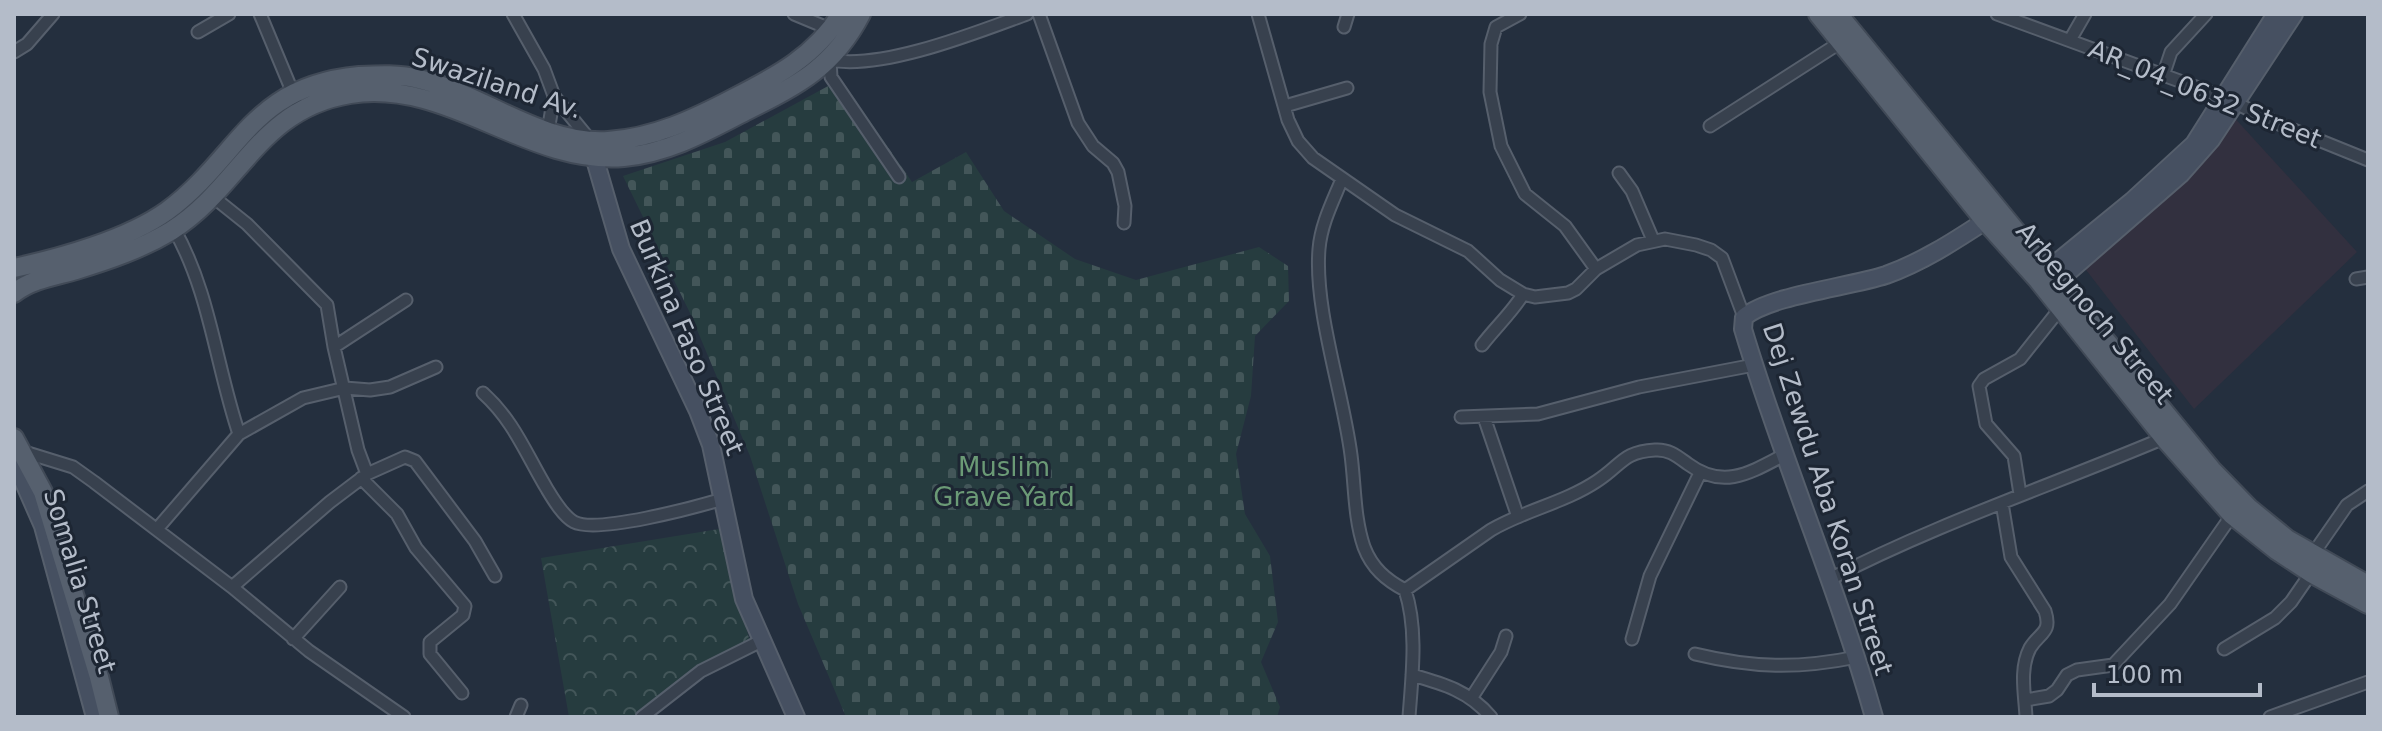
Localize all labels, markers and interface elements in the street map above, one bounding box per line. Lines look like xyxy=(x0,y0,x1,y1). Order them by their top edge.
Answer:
street label: AR_04_0632 Street xyxy=(2084,34,2326,154)
street label: Swaziland Av. xyxy=(408,41,586,125)
street label: Burkina Faso Street xyxy=(624,215,750,459)
street label: Arbegnoch Street xyxy=(2010,216,2180,410)
street label: Dej Zewdu Aba Koran Street xyxy=(1757,319,1899,679)
park label: Muslim Grave Yard xyxy=(933,452,1075,512)
street label: Somalia Street xyxy=(38,485,122,677)
scale bar xyxy=(2094,647,2260,697)
text: 100 m xyxy=(2106,661,2183,689)

